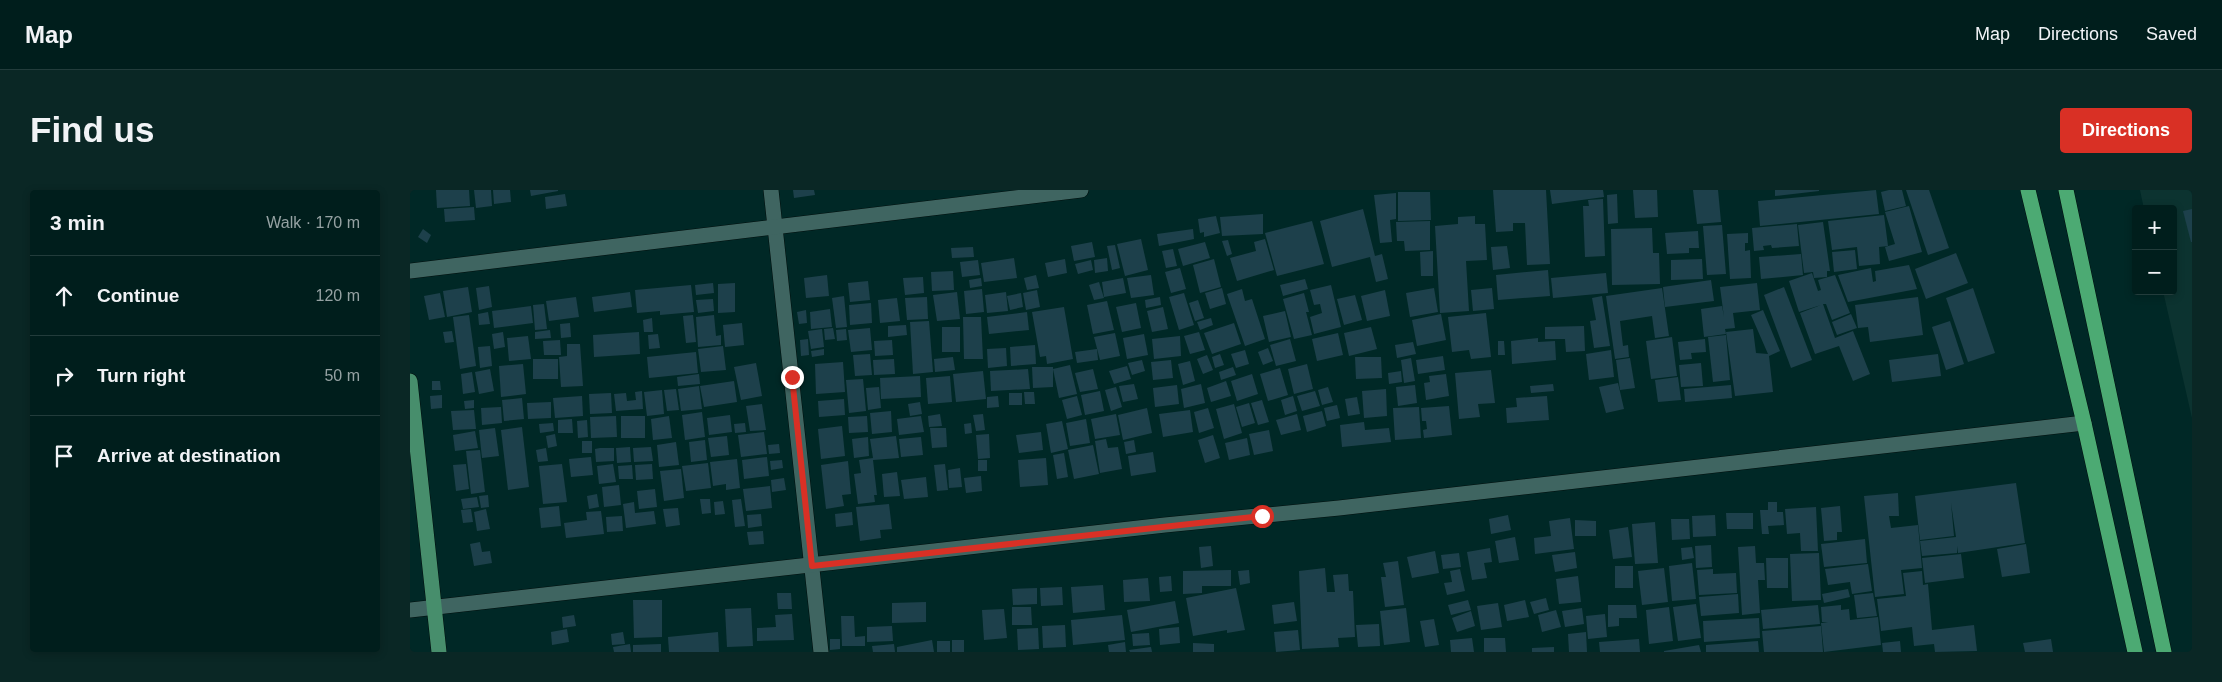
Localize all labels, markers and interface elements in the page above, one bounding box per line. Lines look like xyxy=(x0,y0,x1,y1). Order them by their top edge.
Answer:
text: Map xyxy=(25,21,73,48)
text: Map xyxy=(1975,24,2010,44)
text: Directions xyxy=(2038,24,2118,44)
text: Saved xyxy=(2146,24,2197,44)
button: Directions xyxy=(2060,108,2192,153)
text: Find us xyxy=(30,110,154,149)
map controls xyxy=(2132,205,2177,295)
button: + xyxy=(2132,205,2177,250)
text: 3 min xyxy=(50,211,105,234)
text: Walk · 170 m xyxy=(266,214,360,231)
button: − xyxy=(2132,250,2177,295)
icon: ahead xyxy=(50,282,78,310)
text: Continue xyxy=(97,285,179,306)
text: 120 m xyxy=(316,287,360,304)
icon: right xyxy=(50,362,78,390)
text: Turn right xyxy=(97,365,185,386)
route end xyxy=(781,366,804,389)
text: 50 m xyxy=(324,367,360,384)
icon: arrive xyxy=(50,442,78,470)
text: Arrive at destination xyxy=(97,445,281,466)
route start xyxy=(1251,505,1274,528)

